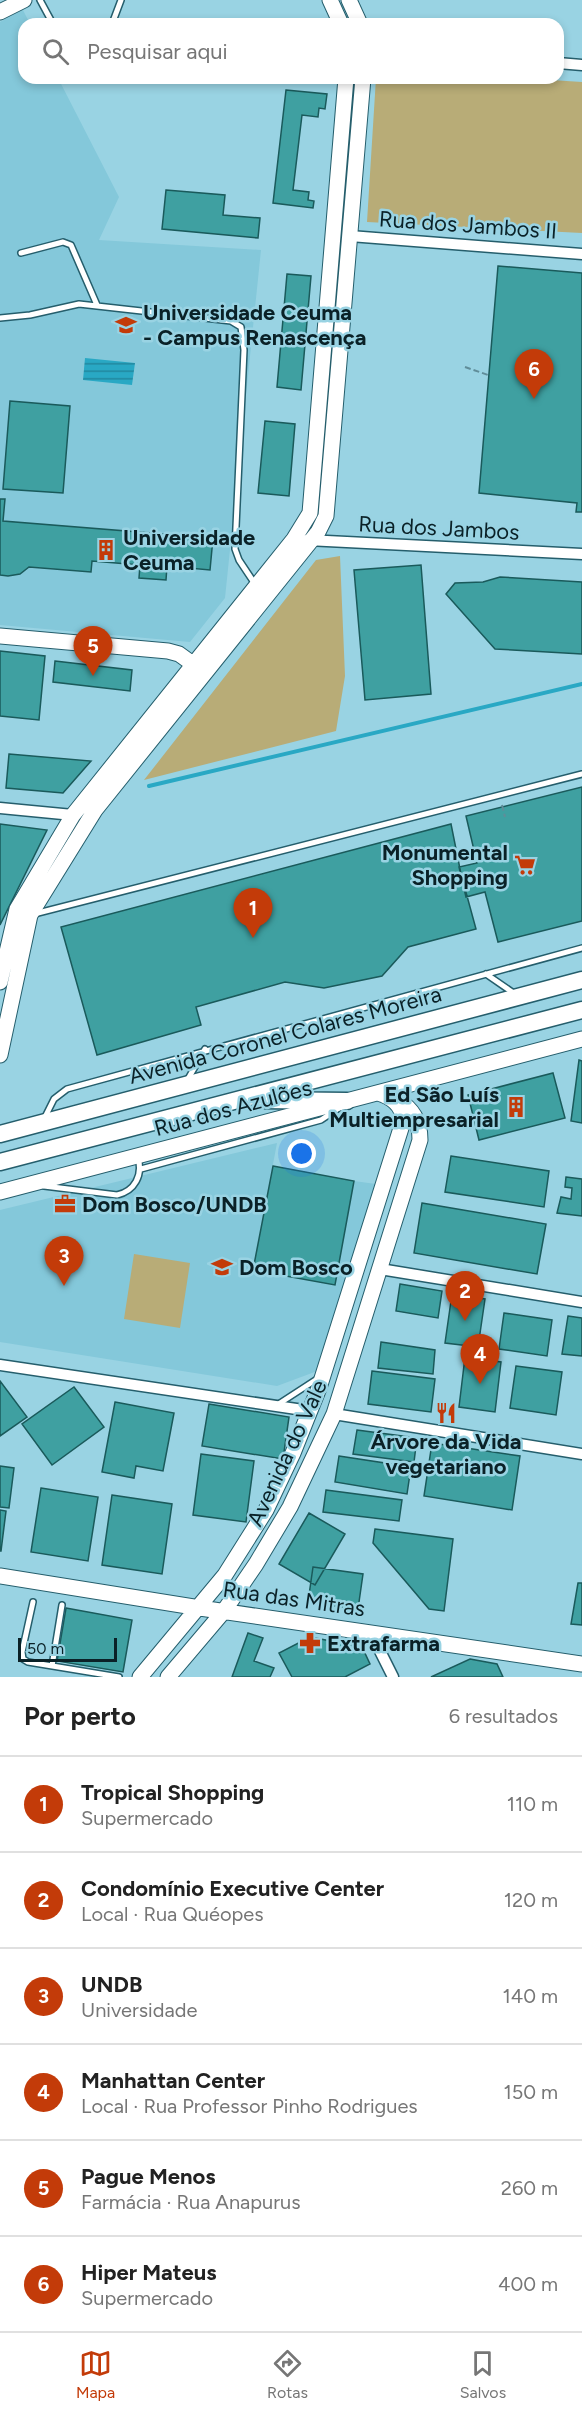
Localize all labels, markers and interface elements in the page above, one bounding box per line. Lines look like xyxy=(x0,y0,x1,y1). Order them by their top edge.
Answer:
search box xyxy=(18,18,564,84)
icon: search xyxy=(39,35,72,68)
text: Pesquisar aqui xyxy=(87,38,228,65)
street label: Rua dos Jambos II xyxy=(378,205,558,245)
place label: Universidade Ceuma - Campus Renascença xyxy=(143,299,367,351)
school or university icon: Universidade Ceuma - Campus Renascença xyxy=(114,313,138,337)
pin: 6 xyxy=(514,350,554,399)
street label: Rua dos Jambos xyxy=(358,510,520,546)
place label: Universidade Ceuma xyxy=(123,524,255,576)
building icon: Universidade Ceuma xyxy=(94,538,118,562)
pin: 5 xyxy=(74,626,112,676)
place label: Monumental Shopping xyxy=(382,839,508,891)
supermarket icon: Monumental Shopping xyxy=(513,853,537,877)
pin: 1 xyxy=(234,888,272,938)
street label: Avenida Coronel Colares Moreira xyxy=(126,980,444,1090)
street label: Rua dos Azulões xyxy=(151,1074,315,1142)
place label: Ed São Luís Multiempresarial xyxy=(329,1081,499,1133)
building icon: Ed São Luís Multiempresarial xyxy=(504,1095,528,1119)
your location xyxy=(287,1139,316,1168)
place label: Dom Bosco/UNDB xyxy=(82,1191,267,1218)
office icon: Dom Bosco/UNDB xyxy=(53,1192,77,1216)
pin: 3 xyxy=(44,1236,84,1286)
place label: Dom Bosco xyxy=(239,1254,353,1281)
school or university icon: Dom Bosco xyxy=(210,1255,234,1279)
pin: 2 xyxy=(446,1272,484,1321)
pin: 4 xyxy=(460,1334,500,1384)
street label: Avenida do Vale xyxy=(241,1376,333,1530)
restaurant icon: Árvore da Vida vegetariano xyxy=(434,1401,458,1425)
place label: Árvore da Vida vegetariano xyxy=(371,1428,522,1480)
street label: Rua das Mitras xyxy=(221,1576,367,1622)
place label: Extrafarma xyxy=(327,1630,440,1657)
pharmacy icon: Extrafarma xyxy=(298,1631,322,1655)
scale bar xyxy=(18,1635,117,1662)
text: 50 m xyxy=(27,1639,64,1658)
text: Por perto xyxy=(24,1700,136,1732)
text: 6 resultados xyxy=(449,1704,558,1728)
text: Tropical Shopping xyxy=(81,1779,264,1806)
text: 1 xyxy=(39,1792,48,1816)
text: 110 m xyxy=(507,1792,558,1816)
text: Supermercado xyxy=(81,1806,213,1830)
text: Condomínio Executive Center xyxy=(81,1875,384,1902)
text: 2 xyxy=(38,1888,49,1912)
text: 120 m xyxy=(504,1888,558,1912)
text: Local · Rua Quéopes xyxy=(81,1902,264,1926)
text: UNDB xyxy=(81,1971,142,1998)
text: 3 xyxy=(38,1984,49,2008)
text: 140 m xyxy=(503,1984,558,2008)
text: Universidade xyxy=(81,1998,197,2022)
text: Manhattan Center xyxy=(81,2067,265,2094)
text: 4 xyxy=(37,2080,50,2104)
text: 150 m xyxy=(503,2080,558,2104)
text: Local · Rua Professor Pinho Rodrigues xyxy=(81,2094,418,2118)
text: Pague Menos xyxy=(81,2163,216,2190)
text: 5 xyxy=(38,2176,49,2200)
text: 260 m xyxy=(501,2176,558,2200)
text: Farmácia · Rua Anapurus xyxy=(81,2190,300,2214)
text: Hiper Mateus xyxy=(81,2259,216,2286)
text: 6 xyxy=(38,2272,49,2296)
text: 400 m xyxy=(498,2272,558,2296)
text: Supermercado xyxy=(81,2286,213,2310)
tab: Mapa xyxy=(76,2347,115,2402)
tab: Rotas xyxy=(267,2347,308,2402)
tab: Salvos xyxy=(460,2347,506,2402)

